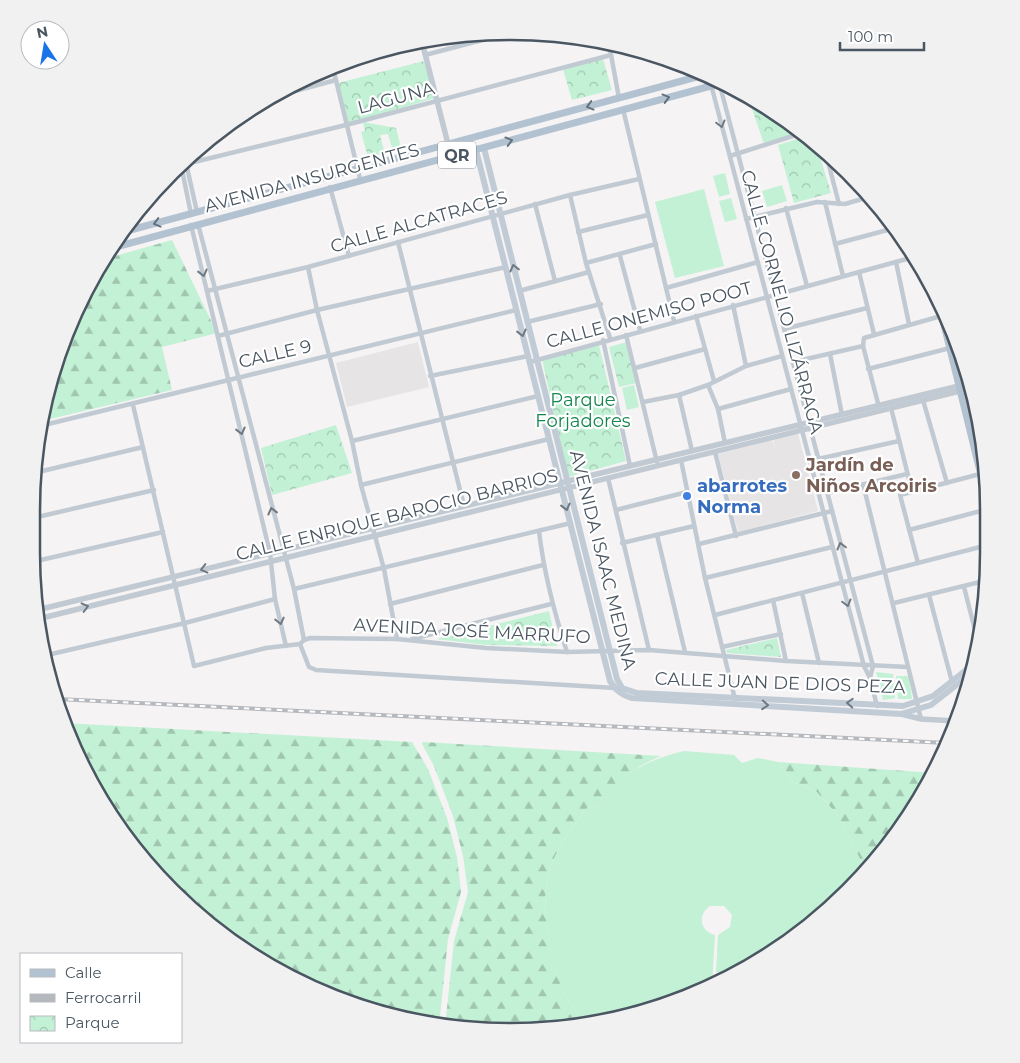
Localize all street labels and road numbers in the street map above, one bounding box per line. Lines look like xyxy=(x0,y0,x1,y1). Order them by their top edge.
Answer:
street label: LAGUNA xyxy=(355,77,437,119)
street label: AVENIDA INSURGENTES xyxy=(202,139,422,217)
road number: QR xyxy=(438,142,476,168)
street label: CALLE CORNELIO LIZÁRRAGA xyxy=(736,168,828,436)
street label: CALLE ALCATRACES xyxy=(328,186,510,258)
street label: CALLE ONEMISO POOT xyxy=(544,277,755,353)
street label: CALLE 9 xyxy=(236,335,314,373)
street label: AVENIDA ISAAC MEDINA xyxy=(565,448,641,672)
street label: CALLE ENRIQUE BAROCIO BARRIOS xyxy=(234,464,560,566)
street label: AVENIDA JOSÉ MARRUFO xyxy=(353,614,591,648)
street label: CALLE JUAN DE DIOS PEZA xyxy=(654,668,906,698)

